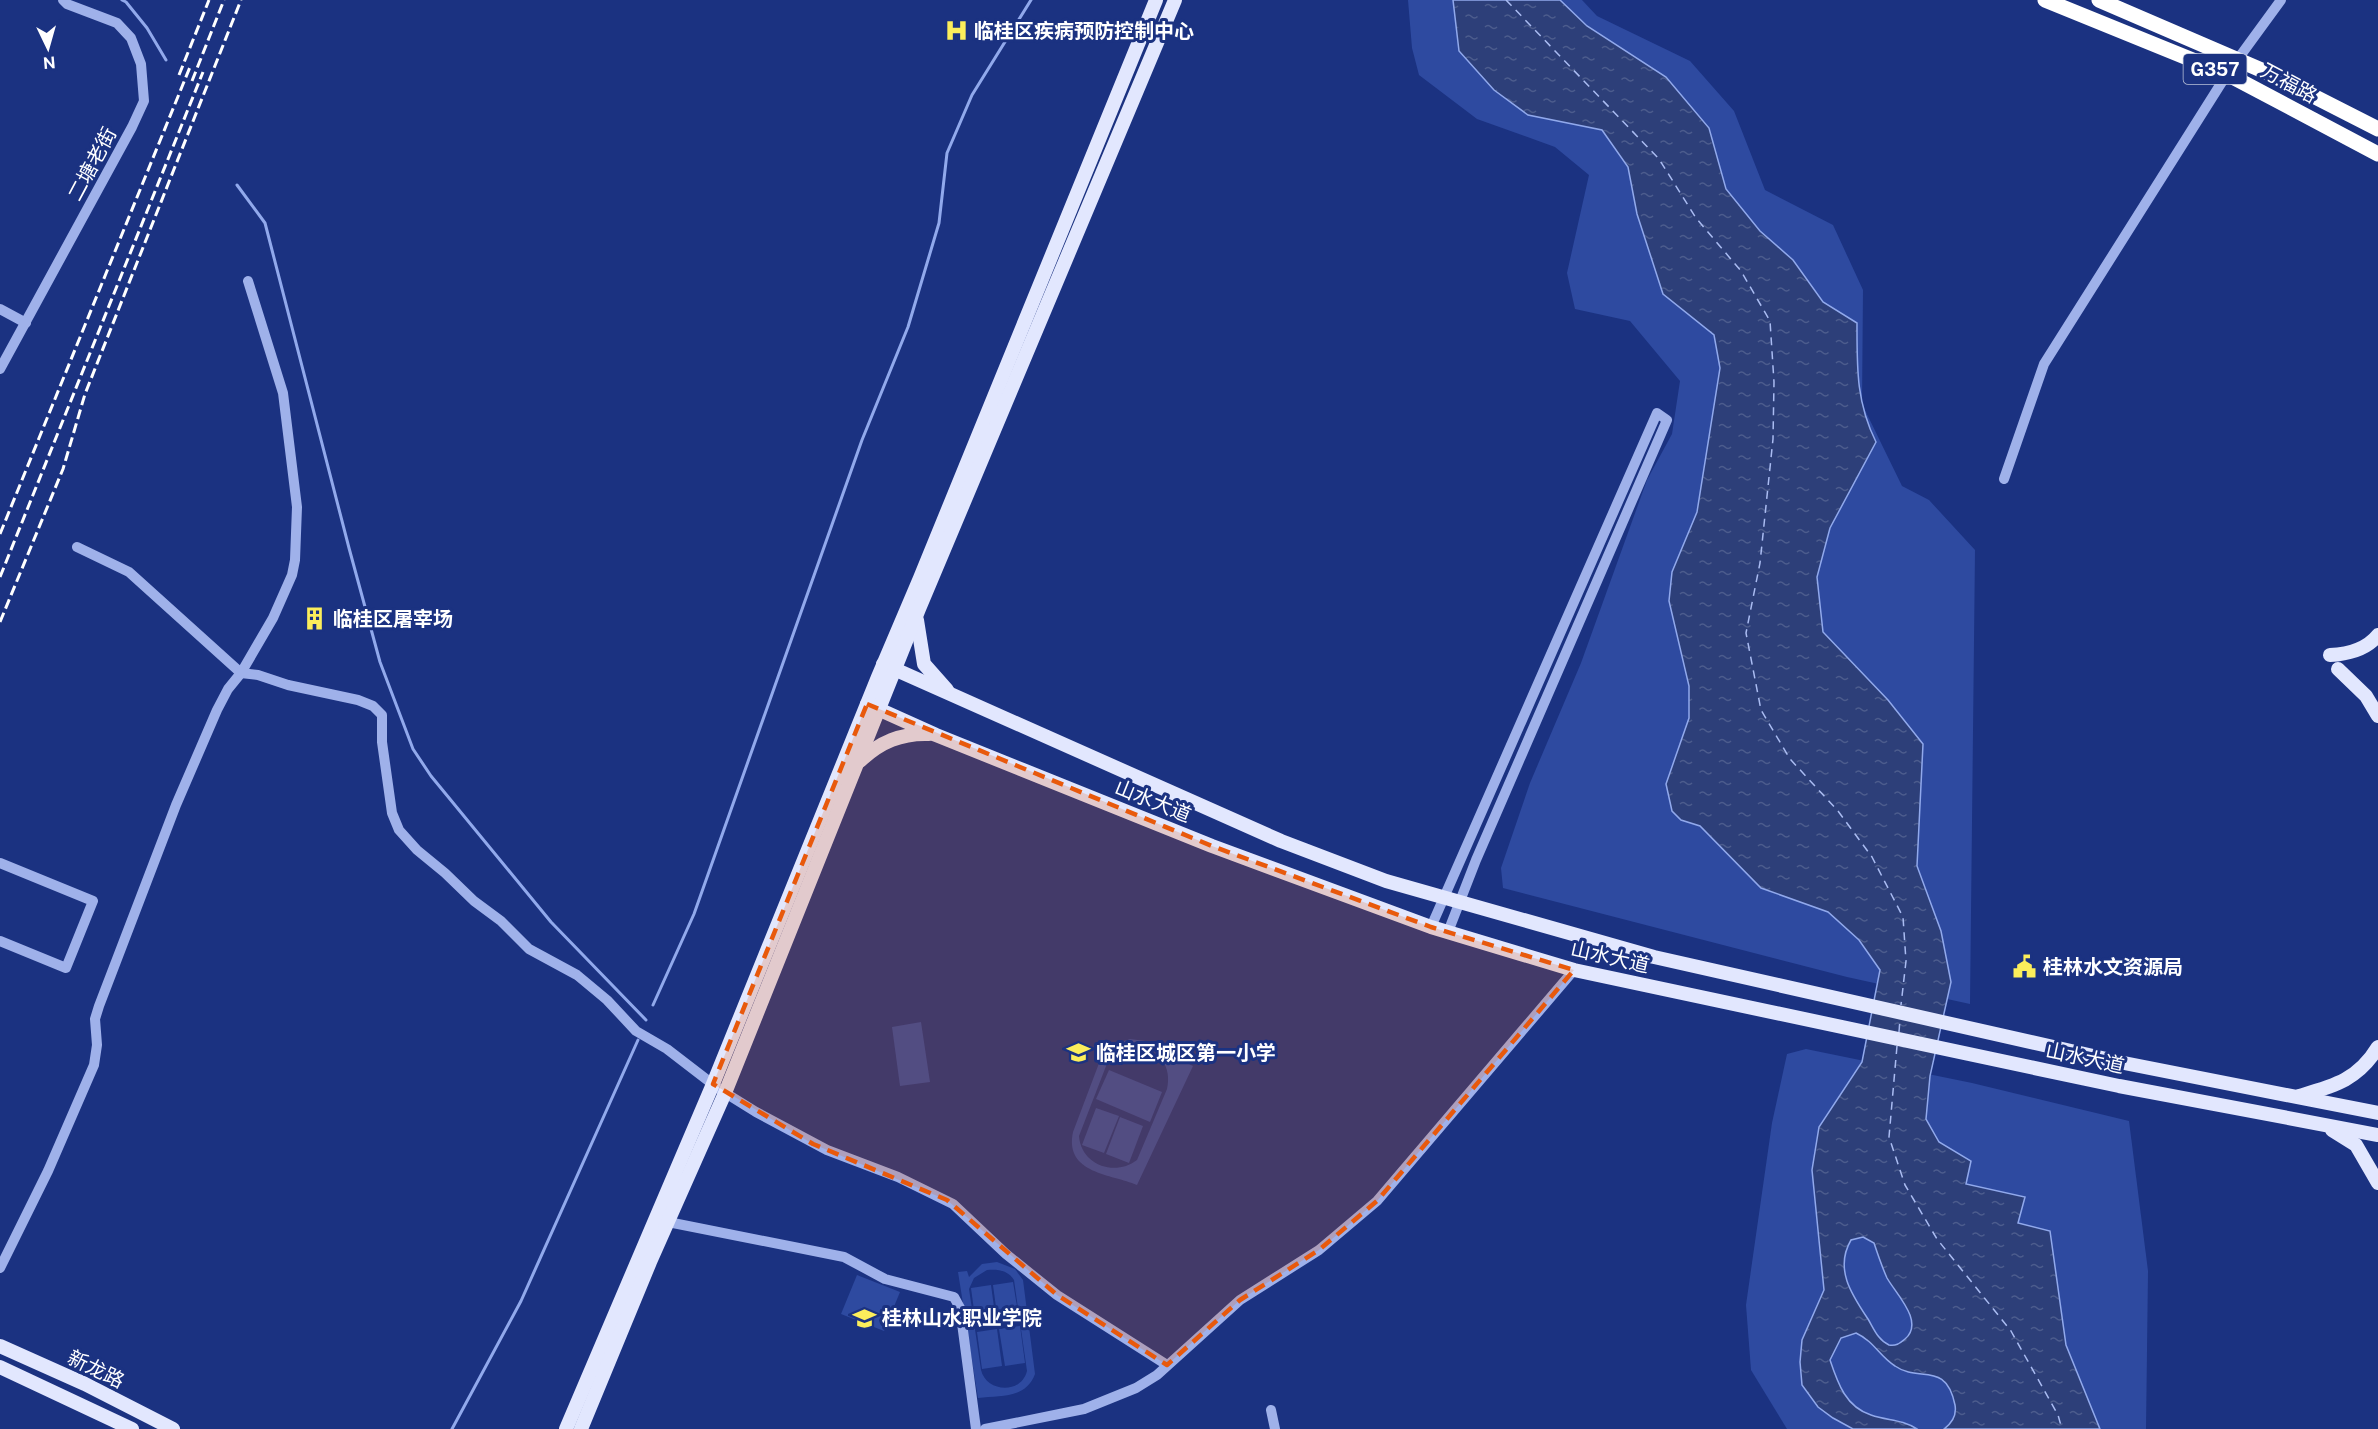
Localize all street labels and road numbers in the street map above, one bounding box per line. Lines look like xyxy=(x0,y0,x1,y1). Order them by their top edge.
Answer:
road number: G357 xyxy=(2184,54,2246,84)
street label: 万福路 xyxy=(2257,58,2321,108)
street label: 二塘老街 xyxy=(63,123,121,205)
street label: 山水大道 xyxy=(1111,775,1195,827)
street label: 山水大道 xyxy=(1568,936,1652,978)
street label: 山水大道 xyxy=(2043,1038,2127,1078)
street label: 新龙路 xyxy=(64,1345,128,1393)

